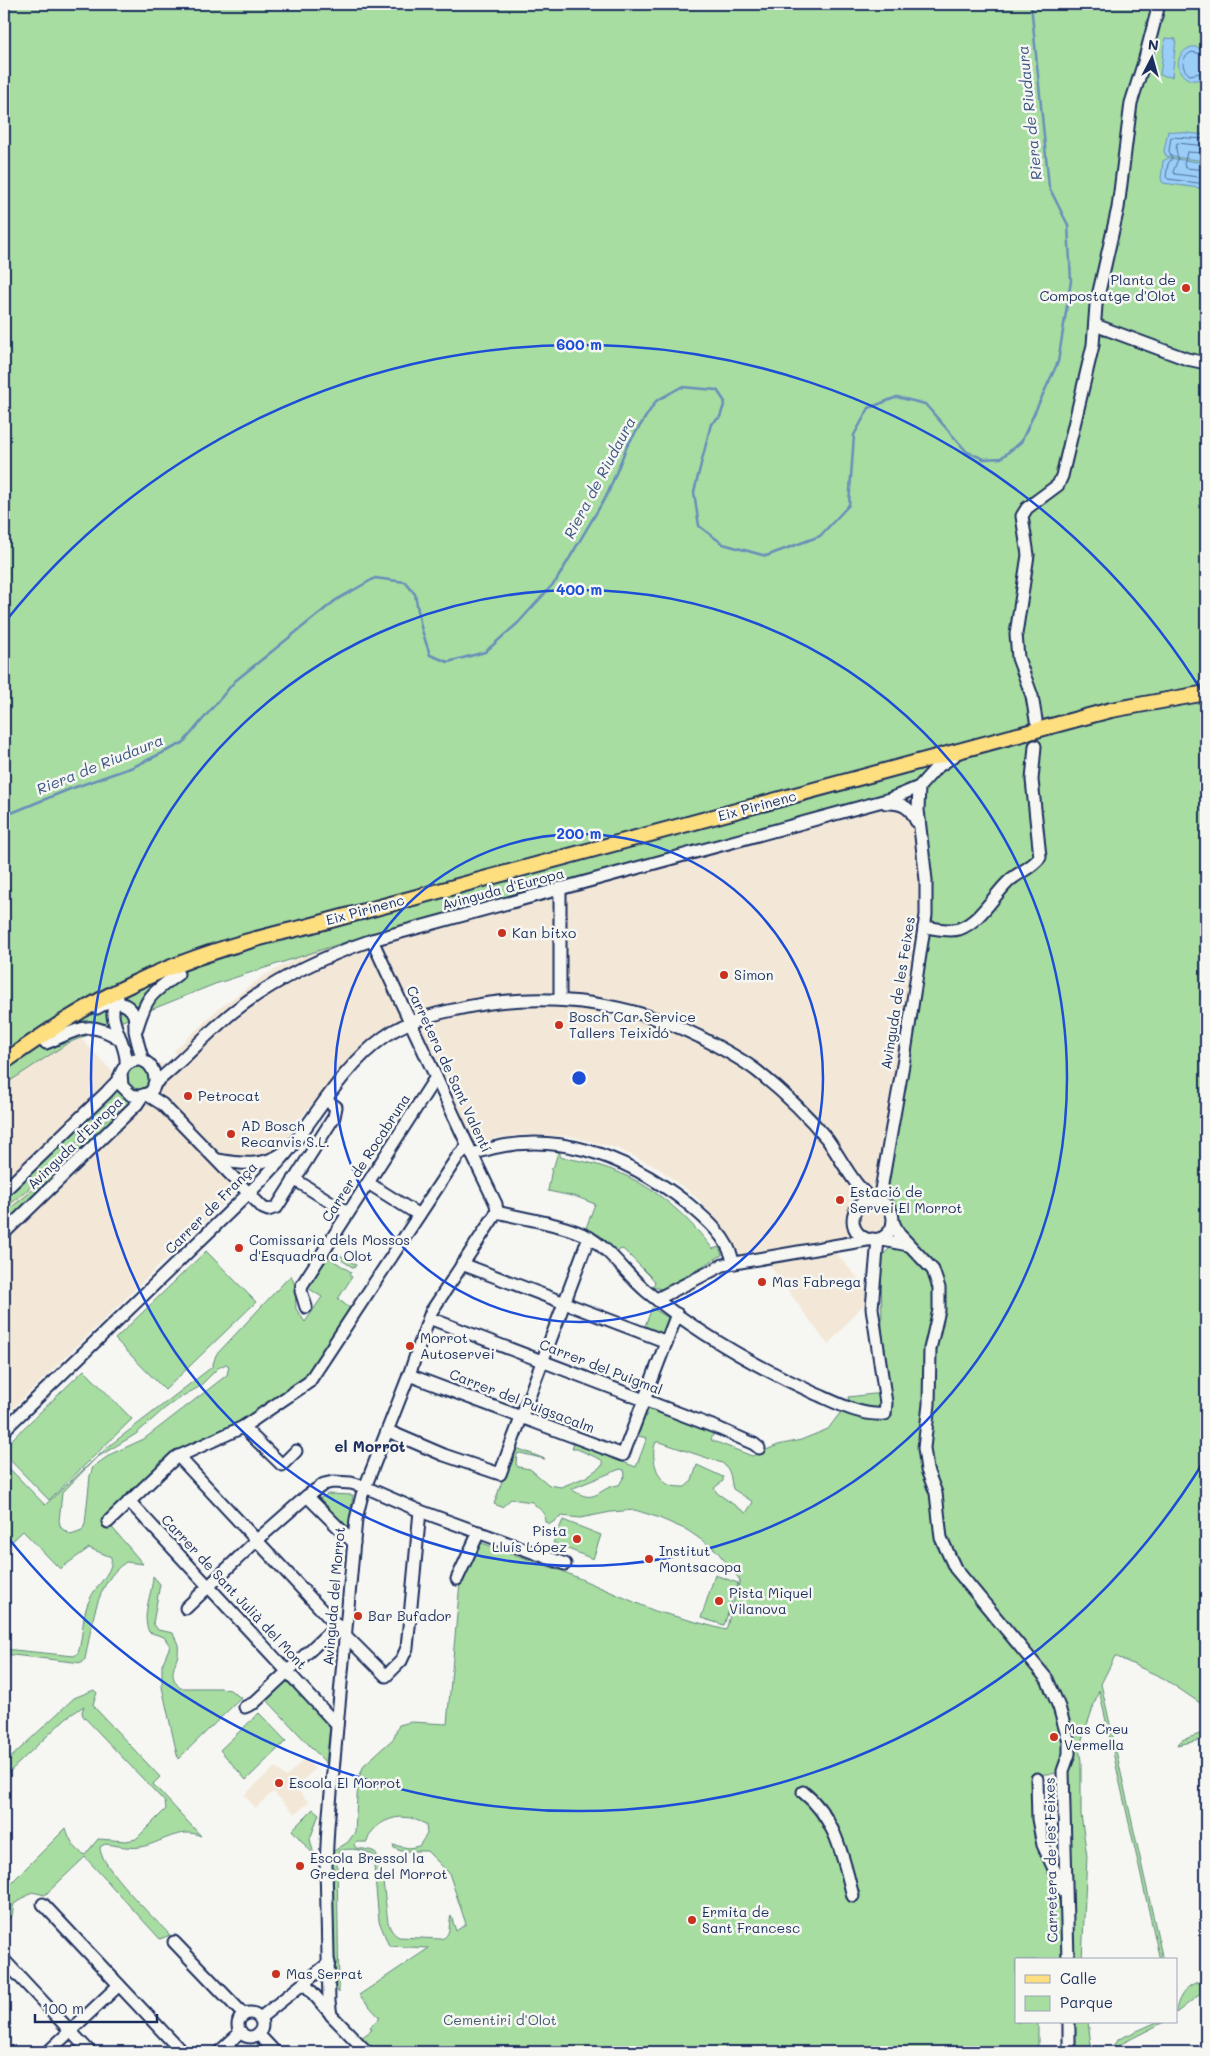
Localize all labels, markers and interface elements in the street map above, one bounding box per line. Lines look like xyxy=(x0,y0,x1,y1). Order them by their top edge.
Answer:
north arrow xyxy=(1128,32,1178,82)
text: N xyxy=(1147,35,1160,55)
water label: Riera de Riudaura xyxy=(1012,45,1046,181)
place label: Planta de Compostatge d'Olot xyxy=(1039,270,1176,305)
marker: Planta de Compostatge d'Olot xyxy=(1180,282,1192,294)
text: 600 m xyxy=(556,334,602,354)
water label: Riera de Riudaura xyxy=(559,413,640,542)
text: 400 m xyxy=(556,579,602,599)
water label: Riera de Riudaura xyxy=(33,729,166,799)
street label: Eix Pirinenc xyxy=(716,786,798,825)
text: 200 m xyxy=(557,823,602,843)
street label: Avinguda d'Europa xyxy=(440,863,566,914)
street label: Eix Pirinenc xyxy=(324,890,406,929)
street label: Avinguda de les Feixes xyxy=(876,915,919,1071)
place label: Kan bitxo xyxy=(512,923,576,942)
marker: Kan bitxo xyxy=(496,927,508,939)
place label: Simon xyxy=(734,965,773,984)
marker: Simon xyxy=(718,969,730,981)
street label: Carretera de Sant Valentí xyxy=(402,982,496,1155)
place label: Bosch Car Service Tallers Teixidó xyxy=(569,1007,696,1042)
marker: Bosch Car Service Tallers Teixidó xyxy=(553,1019,565,1031)
centre of rings xyxy=(570,1069,588,1087)
place label: Petrocat xyxy=(198,1086,260,1105)
marker: Petrocat xyxy=(182,1090,194,1102)
street label: Carrer de Rocabruna xyxy=(317,1090,414,1226)
street label: Avinguda d'Europa xyxy=(23,1092,127,1193)
place label: AD Bosch Recanvis S.L. xyxy=(241,1116,330,1151)
marker: AD Bosch Recanvis S.L. xyxy=(225,1128,237,1140)
street label: Carrer de França xyxy=(160,1157,261,1258)
place label: Estació de Servei El Morrot xyxy=(850,1182,962,1217)
marker: Estació de Servei El Morrot xyxy=(834,1194,846,1206)
place label: Comissaria dels Mossos d'Esquadra a Olot xyxy=(249,1230,410,1265)
marker: Comissaria dels Mossos d'Esquadra a Olot xyxy=(233,1242,245,1254)
place label: Mas Fabrega xyxy=(772,1272,861,1291)
marker: Mas Fabrega xyxy=(756,1276,768,1288)
place label: Morrot Autoservei xyxy=(420,1328,495,1363)
street label: Carrer del Puigmal xyxy=(537,1334,665,1399)
marker: Morrot Autoservei xyxy=(404,1340,416,1352)
street label: Carrer del Puigsacalm xyxy=(447,1364,598,1437)
district label: el Morrot xyxy=(334,1436,406,1456)
street label: Carrer de Sant Julià del Mont xyxy=(157,1510,311,1673)
place label: Pista Lluís López xyxy=(492,1521,567,1556)
street label: Avinguda del Morrot xyxy=(318,1526,349,1666)
marker: Pista Lluís López xyxy=(571,1533,583,1545)
place label: Institut Montsacopa xyxy=(659,1541,742,1576)
marker: Institut Montsacopa xyxy=(643,1553,655,1565)
place label: Pista Miquel Vilanova xyxy=(729,1583,812,1618)
marker: Pista Miquel Vilanova xyxy=(713,1595,725,1607)
place label: Bar Bufador xyxy=(368,1606,452,1625)
marker: Bar Bufador xyxy=(352,1610,364,1622)
place label: Mas Creu Vermella xyxy=(1064,1719,1129,1754)
marker: Mas Creu Vermella xyxy=(1048,1731,1060,1743)
place label: Escola El Morrot xyxy=(289,1773,401,1792)
marker: Escola El Morrot xyxy=(273,1777,285,1789)
street label: Carretera de les Feixes xyxy=(1040,1777,1061,1943)
place label: Escola Bressol la Gredera del Morrot xyxy=(310,1848,447,1883)
marker: Escola Bressol la Gredera del Morrot xyxy=(294,1860,306,1872)
place label: Ermita de Sant Francesc xyxy=(702,1902,800,1937)
marker: Ermita de Sant Francesc xyxy=(686,1914,698,1926)
legend xyxy=(1015,1958,1178,2024)
place label: Mas Serrat xyxy=(286,1964,363,1983)
marker: Mas Serrat xyxy=(270,1968,282,1980)
text: Calle xyxy=(1060,1968,1097,1988)
scale bar xyxy=(35,1991,158,2023)
text: Parque xyxy=(1060,1992,1113,2012)
text: 100 m xyxy=(42,1998,84,2018)
park label: Cementiri d'Olot xyxy=(443,2010,557,2029)

